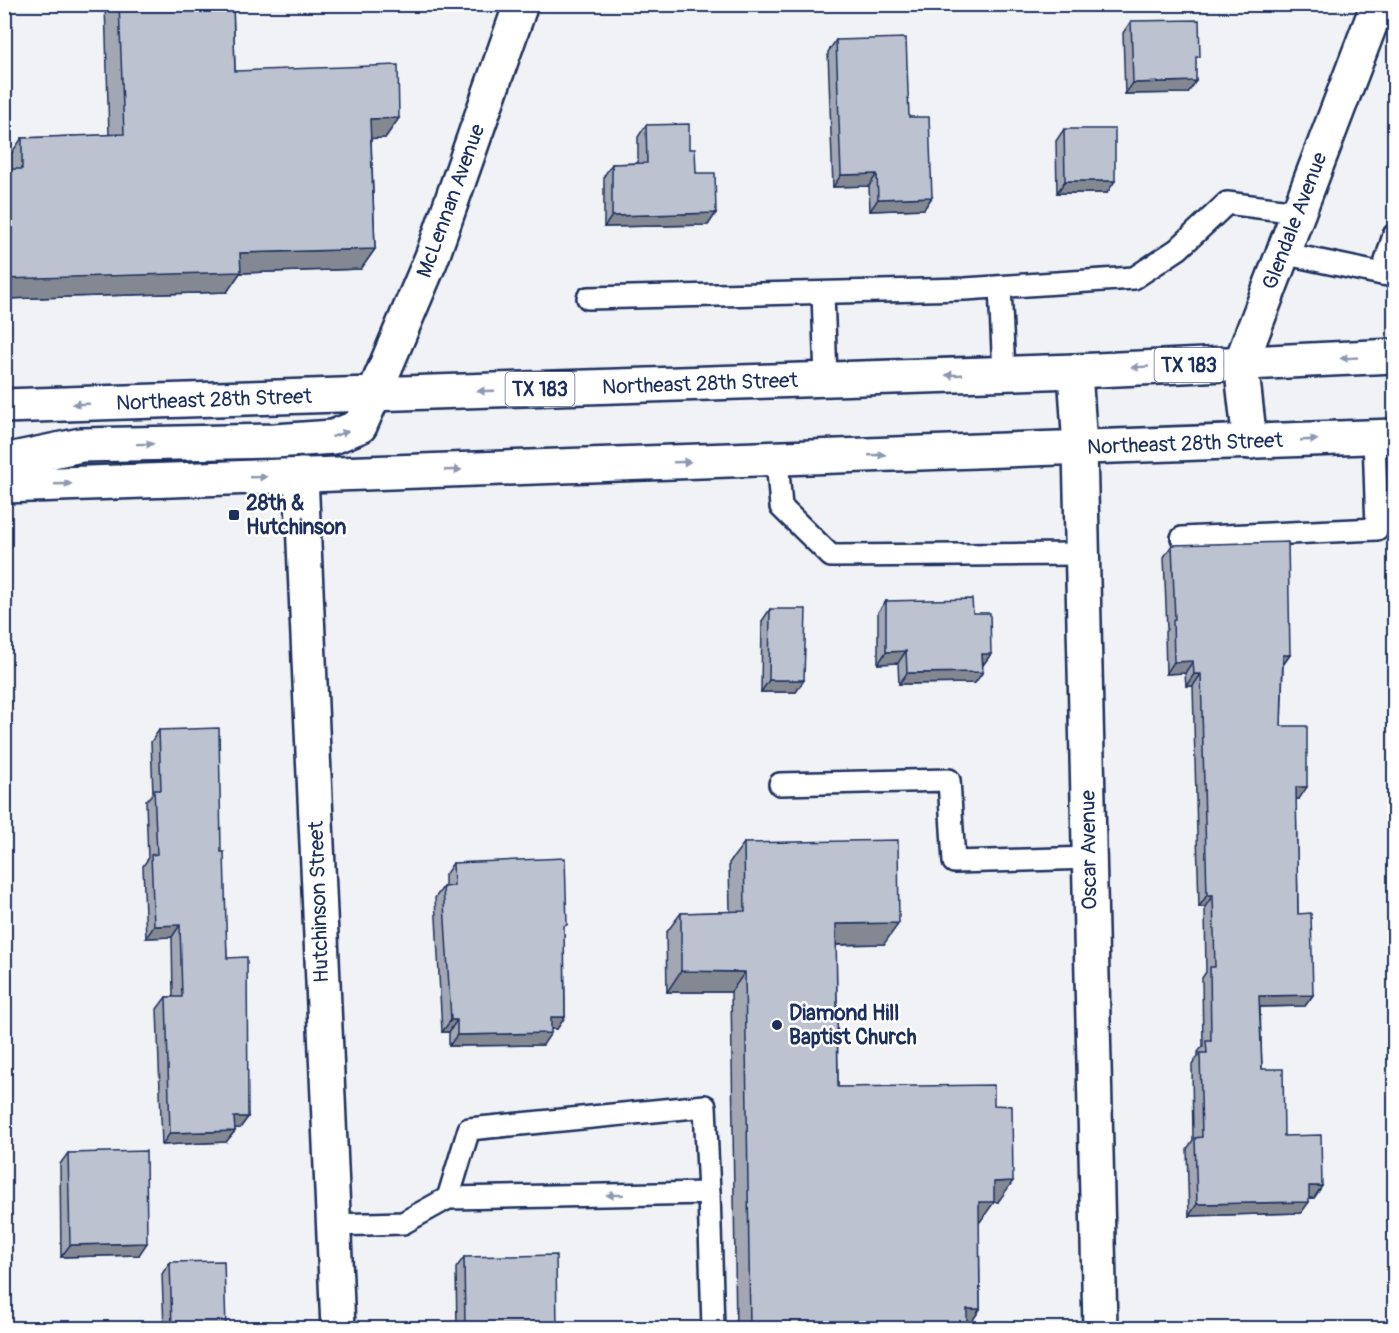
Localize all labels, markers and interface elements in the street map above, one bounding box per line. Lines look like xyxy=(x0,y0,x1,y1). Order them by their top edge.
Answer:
street label: McLennan Avenue xyxy=(411,120,492,281)
street label: Glendale Avenue xyxy=(1256,148,1334,294)
road number: TX 183 xyxy=(1154,348,1224,382)
one-way arrow xyxy=(1339,354,1358,363)
one-way arrow xyxy=(1131,363,1150,372)
street label: Northeast 28th Street xyxy=(602,367,799,401)
one-way arrow xyxy=(944,370,963,380)
road number: TX 183 xyxy=(506,372,574,406)
street label: Northeast 28th Street xyxy=(116,383,313,417)
one-way arrow xyxy=(476,386,495,395)
one-way arrow xyxy=(72,399,91,409)
street label: Northeast 28th Street xyxy=(1087,427,1284,461)
one-way arrow xyxy=(331,429,349,439)
one-way arrow xyxy=(1299,435,1318,444)
one-way arrow xyxy=(136,439,155,449)
one-way arrow xyxy=(868,451,887,460)
one-way arrow xyxy=(673,457,692,467)
one-way arrow xyxy=(443,465,462,475)
one-way arrow xyxy=(248,472,267,481)
one-way arrow xyxy=(53,479,72,488)
place label: 28th & Hutchinson xyxy=(246,490,346,541)
marker: 28th & Hutchinson xyxy=(227,508,241,522)
street label: Oscar Avenue xyxy=(1074,789,1104,910)
street label: Hutchinson Street xyxy=(303,820,335,983)
place label: Diamond Hill Baptist Church xyxy=(789,1000,917,1051)
marker: Diamond Hill Baptist Church xyxy=(770,1018,784,1032)
one-way arrow xyxy=(606,1191,625,1200)

